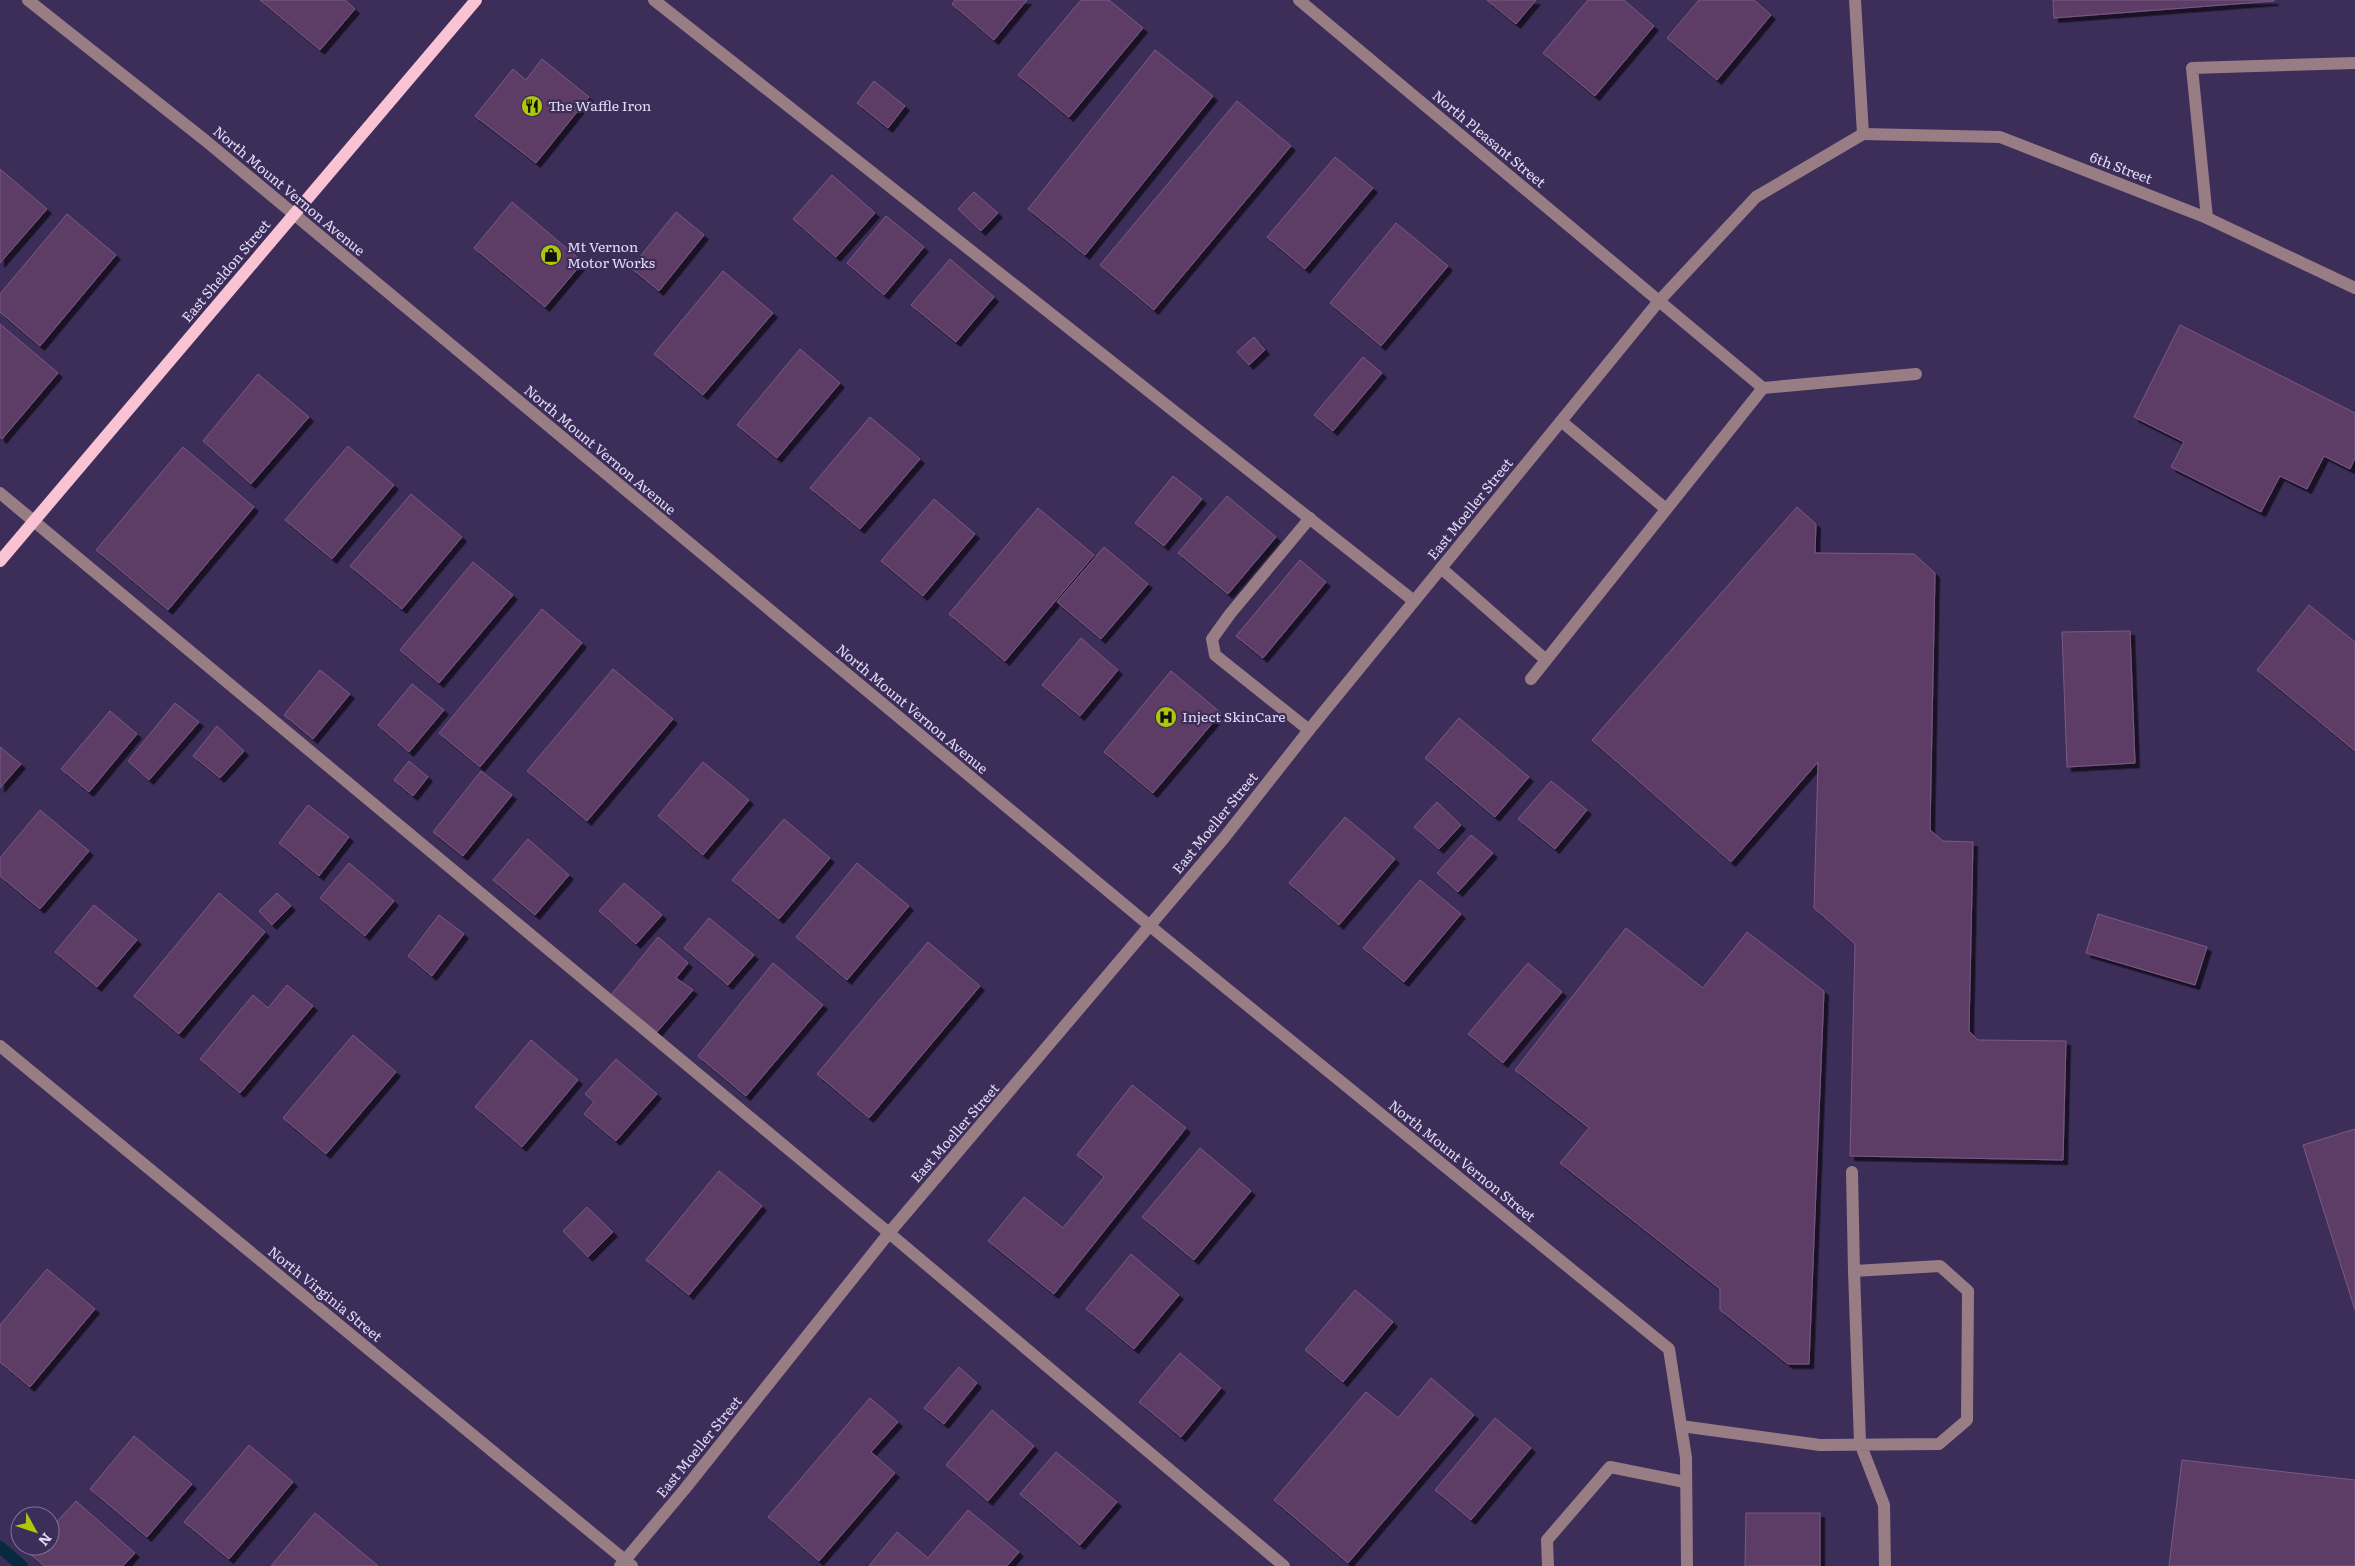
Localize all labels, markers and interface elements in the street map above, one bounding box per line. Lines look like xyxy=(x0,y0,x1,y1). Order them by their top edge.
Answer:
street label: North Pleasant Street xyxy=(1429,85,1551,192)
restaurant icon: The Waffle Iron xyxy=(520,94,544,118)
place label: The Waffle Iron xyxy=(548,95,651,115)
street label: North Mount Vernon Avenue xyxy=(209,121,370,260)
street label: 6th Street xyxy=(2087,146,2156,188)
street label: East Sheldon Street xyxy=(176,214,274,326)
place label: Mt Vernon Motor Works xyxy=(567,236,655,272)
shop icon: Mt Vernon Motor Works xyxy=(539,243,563,267)
street label: North Mount Vernon Avenue xyxy=(520,380,681,519)
street label: East Moeller Street xyxy=(1422,453,1517,564)
street label: North Mount Vernon Avenue xyxy=(832,639,993,778)
hospital icon: Inject SkinCare xyxy=(1154,705,1178,729)
place label: Inject SkinCare xyxy=(1182,706,1285,726)
street label: East Moeller Street xyxy=(1167,767,1262,878)
street label: East Moeller Street xyxy=(905,1078,1003,1186)
street label: North Mount Vernon Street xyxy=(1385,1095,1541,1226)
street label: North Virginia Street xyxy=(264,1241,387,1346)
street label: East Moeller Street xyxy=(651,1391,746,1502)
north arrow xyxy=(10,1506,60,1556)
text: N xyxy=(34,1529,57,1551)

